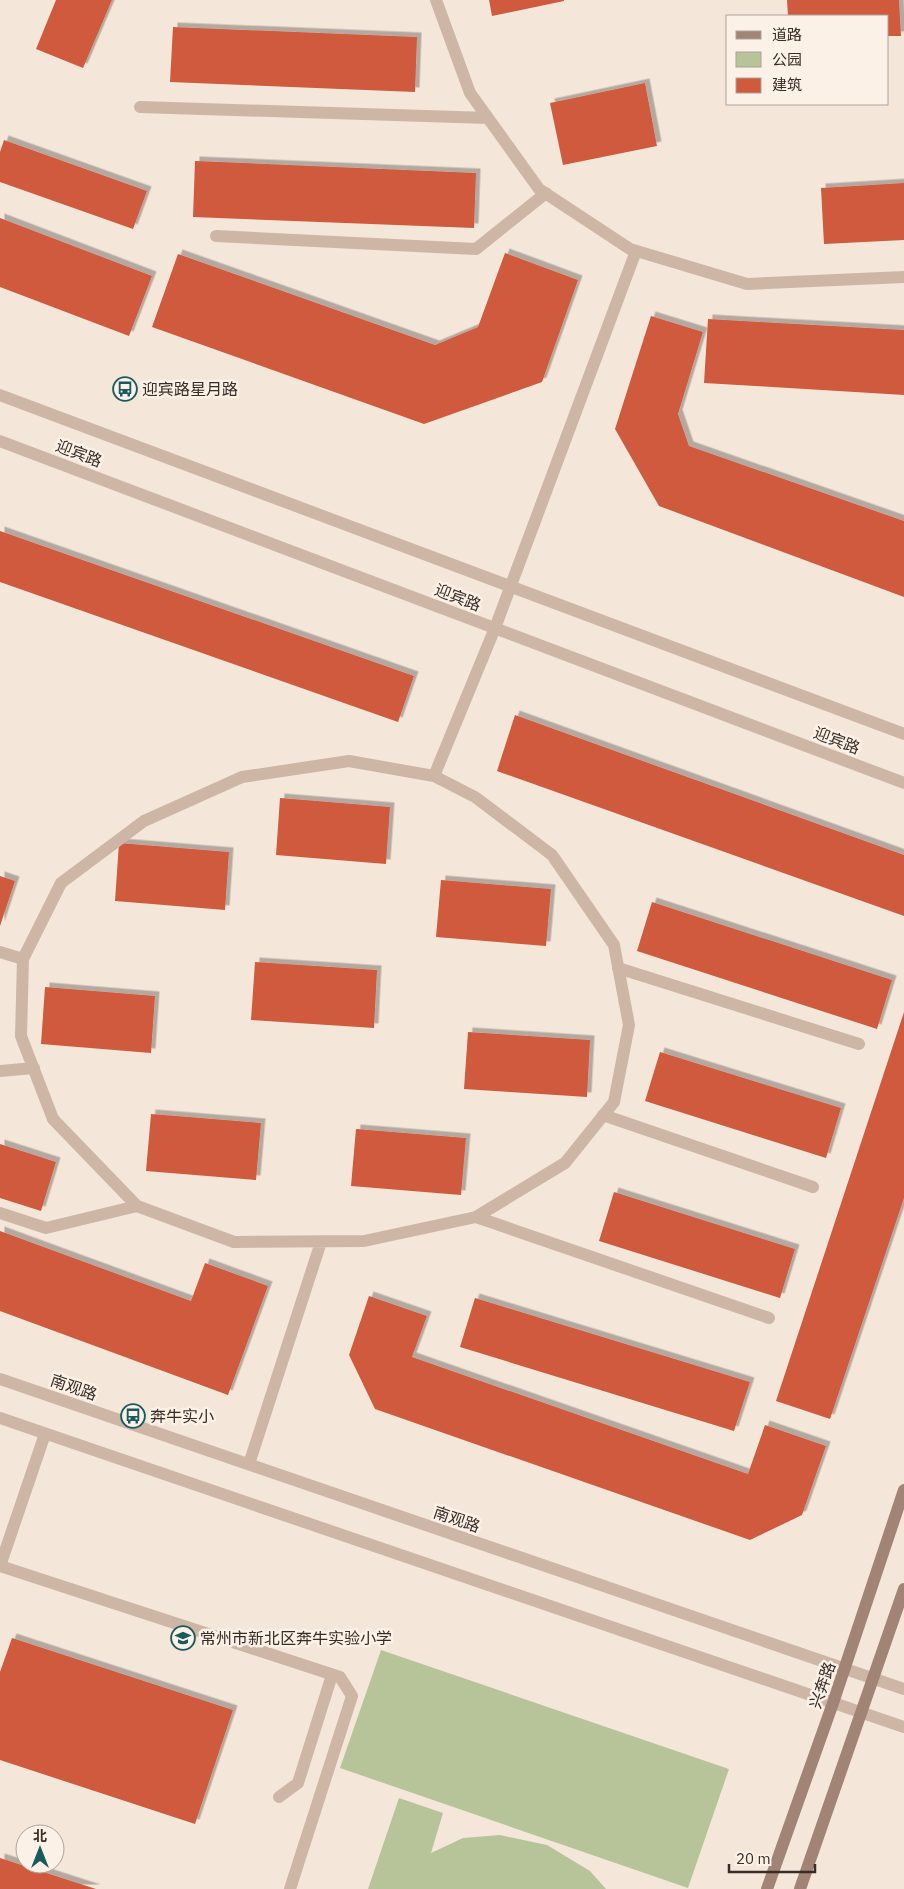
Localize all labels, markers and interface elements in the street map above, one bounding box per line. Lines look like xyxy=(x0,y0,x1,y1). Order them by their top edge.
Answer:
legend xyxy=(726,15,889,105)
text: 道路 xyxy=(772,25,802,44)
text: 公园 xyxy=(772,50,802,69)
text: 建筑 xyxy=(772,75,802,94)
bus stop icon: 迎宾路星月路 xyxy=(112,376,138,402)
place label: 迎宾路星月路 xyxy=(142,379,238,399)
street label: 迎宾路 xyxy=(53,435,105,471)
street label: 迎宾路 xyxy=(432,579,484,615)
street label: 迎宾路 xyxy=(811,722,863,758)
street label: 南观路 xyxy=(48,1370,100,1404)
bus stop icon: 奔牛实小 xyxy=(120,1403,146,1429)
place label: 奔牛实小 xyxy=(150,1406,214,1426)
street label: 南观路 xyxy=(431,1502,483,1536)
school or university icon: 常州市新北区奔牛实验小学 xyxy=(170,1625,196,1651)
place label: 常州市新北区奔牛实验小学 xyxy=(200,1628,392,1648)
street label: 兴奔路 xyxy=(805,1659,839,1711)
north arrow xyxy=(15,1824,65,1874)
text: 北 xyxy=(33,1827,47,1845)
scale bar xyxy=(729,1842,815,1874)
text: 20 m xyxy=(736,1849,771,1868)

